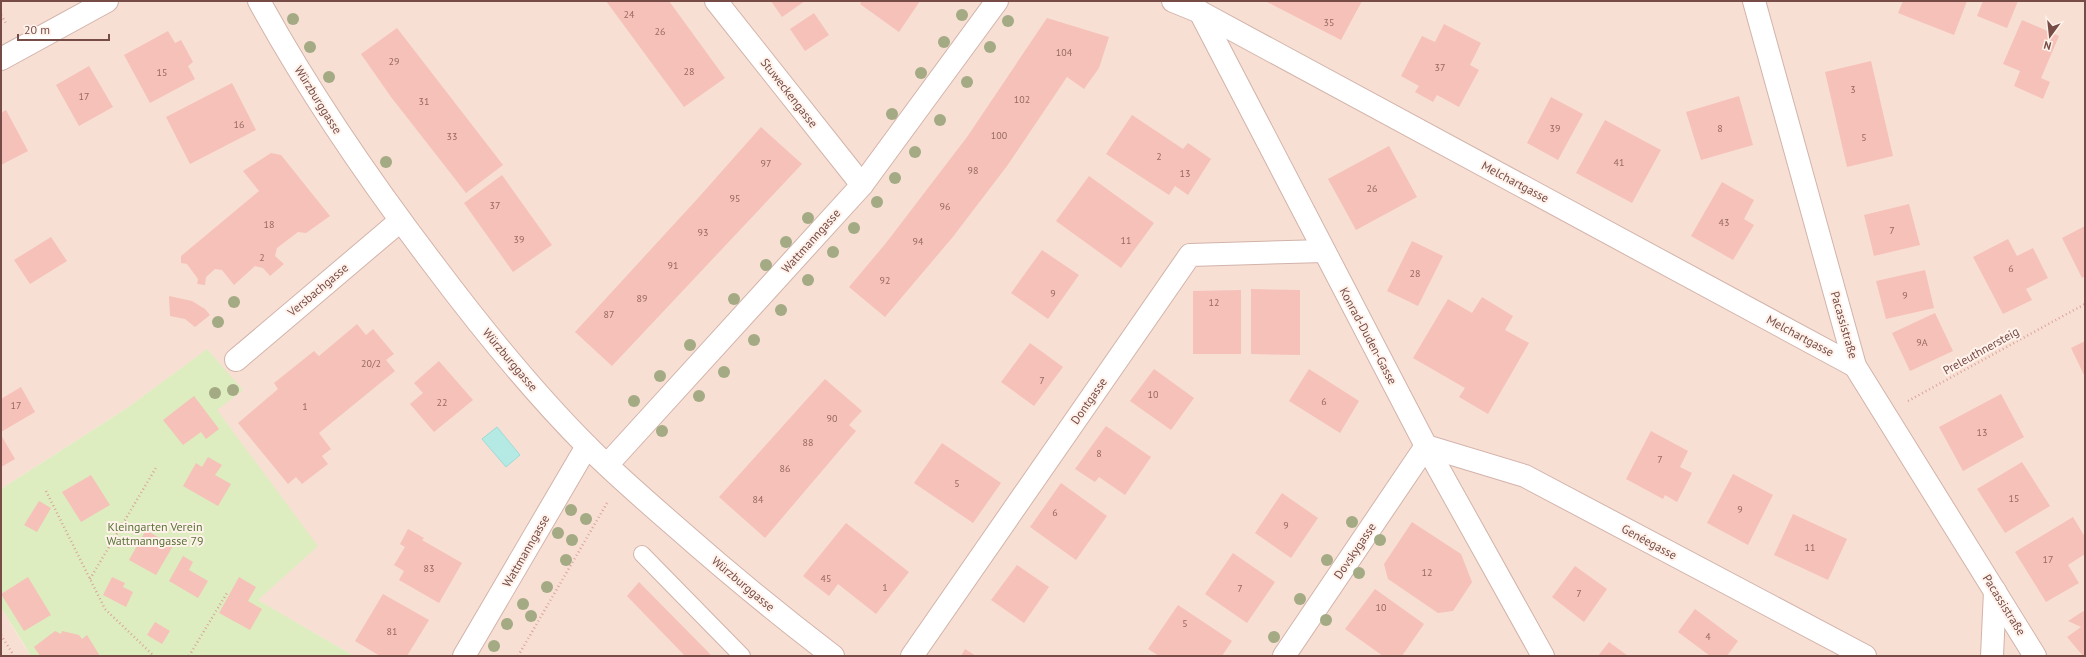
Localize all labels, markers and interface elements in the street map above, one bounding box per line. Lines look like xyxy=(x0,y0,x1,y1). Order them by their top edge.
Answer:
house number: 24 xyxy=(624,8,635,21)
scale bar xyxy=(18,16,109,42)
house number: 35 xyxy=(1324,16,1334,29)
north arrow xyxy=(2030,16,2070,56)
text: 20 m xyxy=(24,22,50,37)
house number: 26 xyxy=(655,25,665,38)
text: N xyxy=(2042,38,2053,53)
house number: 104 xyxy=(1056,46,1073,59)
house number: 29 xyxy=(389,55,399,68)
street label: Stuweckengasse xyxy=(758,55,821,130)
house number: 37 xyxy=(1435,61,1445,74)
street label: Würzburggasse xyxy=(292,63,345,137)
house number: 28 xyxy=(684,65,694,78)
house number: 15 xyxy=(157,66,167,79)
house number: 3 xyxy=(1850,83,1856,96)
house number: 17 xyxy=(79,90,89,103)
house number: 102 xyxy=(1014,93,1030,106)
house number: 31 xyxy=(419,95,429,108)
house number: 16 xyxy=(234,118,244,131)
house number: 39 xyxy=(1550,122,1560,135)
house number: 8 xyxy=(1717,122,1723,135)
house number: 100 xyxy=(991,129,1008,142)
house number: 33 xyxy=(447,130,457,143)
house number: 5 xyxy=(1861,131,1867,144)
house number: 2 xyxy=(1156,150,1162,163)
house number: 41 xyxy=(1614,156,1624,169)
house number: 97 xyxy=(761,157,771,170)
street label: Melchartgasse xyxy=(1479,158,1551,206)
house number: 98 xyxy=(968,164,978,177)
house number: 13 xyxy=(1180,167,1190,180)
house number: 26 xyxy=(1367,182,1377,195)
house number: 95 xyxy=(730,192,740,205)
house number: 37 xyxy=(490,199,500,212)
house number: 96 xyxy=(940,200,950,213)
street label: Wattmanngasse xyxy=(778,206,843,276)
house number: 43 xyxy=(1719,216,1729,229)
house number: 18 xyxy=(264,218,274,231)
house number: 7 xyxy=(1889,224,1895,237)
house number: 93 xyxy=(698,226,708,239)
house number: 39 xyxy=(514,233,524,246)
house number: 11 xyxy=(1121,234,1131,247)
house number: 94 xyxy=(913,235,924,248)
house number: 2 xyxy=(259,251,265,264)
house number: 91 xyxy=(668,259,678,272)
street label: Versbachgasse xyxy=(284,260,351,320)
house number: 6 xyxy=(2008,262,2014,275)
house number: 28 xyxy=(1410,267,1420,280)
house number: 92 xyxy=(880,274,890,287)
street label: Konrad-Duden-Gasse xyxy=(1337,285,1400,387)
house number: 9 xyxy=(1050,287,1056,300)
street label: Pacassistraße xyxy=(1828,289,1861,360)
house number: 9 xyxy=(1902,289,1908,302)
house number: 89 xyxy=(637,292,647,305)
house number: 12 xyxy=(1209,296,1219,309)
house number: 87 xyxy=(604,308,614,321)
street label: Melchartgasse xyxy=(1764,312,1836,360)
street label: Preleuthnersteig xyxy=(1940,323,2021,378)
street label: Würzburggasse xyxy=(480,325,541,394)
house number: 9A xyxy=(1916,336,1928,349)
house number: 20/2 xyxy=(361,357,381,370)
house number: 7 xyxy=(1039,374,1045,387)
street label: Dontgasse xyxy=(1067,375,1110,427)
house number: 10 xyxy=(1148,388,1159,401)
house number: 6 xyxy=(1321,395,1327,408)
house number: 22 xyxy=(437,396,447,409)
house number: 17 xyxy=(11,399,21,412)
house number: 1 xyxy=(302,400,308,413)
house number: 90 xyxy=(827,412,838,425)
house number: 13 xyxy=(1977,426,1987,439)
house number: 88 xyxy=(803,436,813,449)
house number: 8 xyxy=(1096,447,1102,460)
house number: 7 xyxy=(1657,453,1663,466)
house number: 86 xyxy=(780,462,790,475)
house number: 5 xyxy=(954,477,960,490)
house number: 15 xyxy=(2009,492,2019,505)
house number: 84 xyxy=(753,493,764,506)
house number: 9 xyxy=(1737,503,1743,516)
house number: 6 xyxy=(1052,506,1058,519)
street label: Wattmanngasse xyxy=(499,512,552,590)
park label: Kleingarten Verein Wattmanngasse 79 xyxy=(106,519,204,548)
house number: 9 xyxy=(1283,519,1289,532)
street label: Dovskygasse xyxy=(1330,520,1379,582)
street label: Genéegasse xyxy=(1619,521,1679,562)
house number: 11 xyxy=(1805,541,1815,554)
street label: Würzburggasse xyxy=(709,553,778,614)
house number: 17 xyxy=(2043,553,2053,566)
house number: 83 xyxy=(424,562,434,575)
house number: 12 xyxy=(1422,566,1432,579)
street label: Pacassistraße xyxy=(1980,571,2029,638)
house number: 45 xyxy=(821,572,831,585)
house number: 1 xyxy=(882,581,888,594)
house number: 7 xyxy=(1237,582,1243,595)
house number: 7 xyxy=(1576,587,1582,600)
house number: 10 xyxy=(1376,601,1387,614)
house number: 5 xyxy=(1182,617,1188,630)
house number: 81 xyxy=(387,625,397,638)
house number: 4 xyxy=(1705,630,1711,643)

